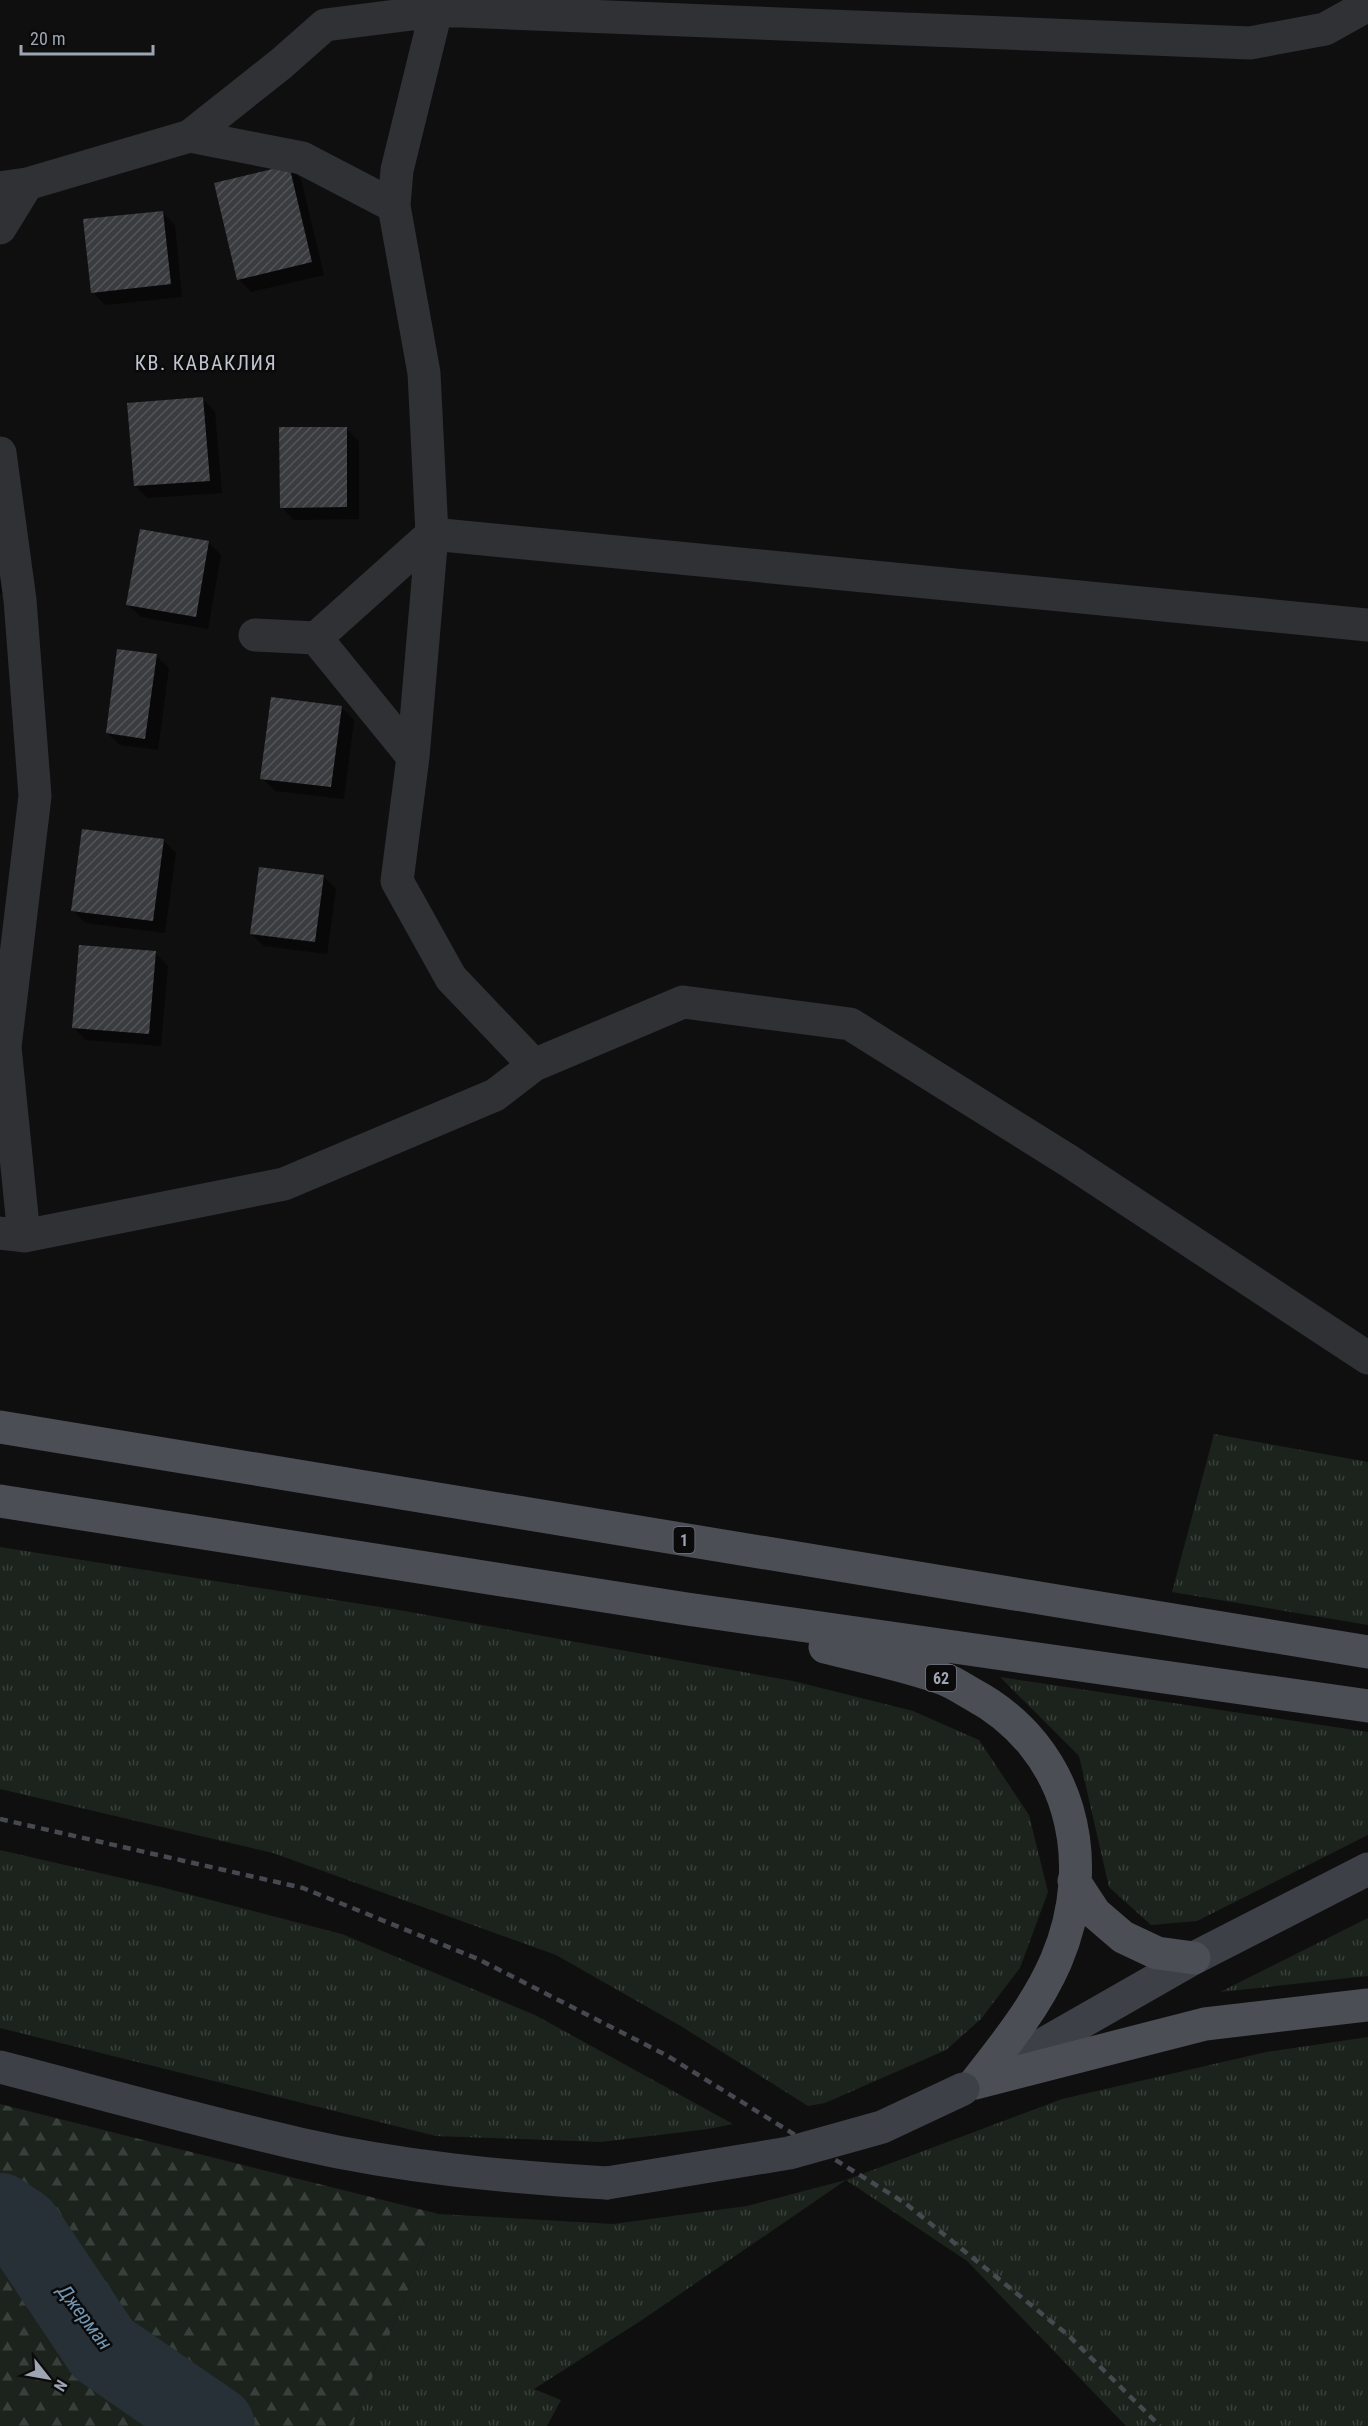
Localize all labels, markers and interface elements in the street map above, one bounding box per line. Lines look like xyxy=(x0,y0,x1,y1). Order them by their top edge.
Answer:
scale bar xyxy=(21,18,153,56)
text: 20 m xyxy=(30,28,65,49)
district label: КВ. КАВАКЛИЯ xyxy=(135,351,277,375)
road number: 1 xyxy=(674,1527,694,1553)
road number: 62 xyxy=(926,1665,956,1691)
water label: Джерман xyxy=(51,2278,117,2355)
north arrow xyxy=(18,2348,78,2408)
text: N xyxy=(50,2376,71,2395)

